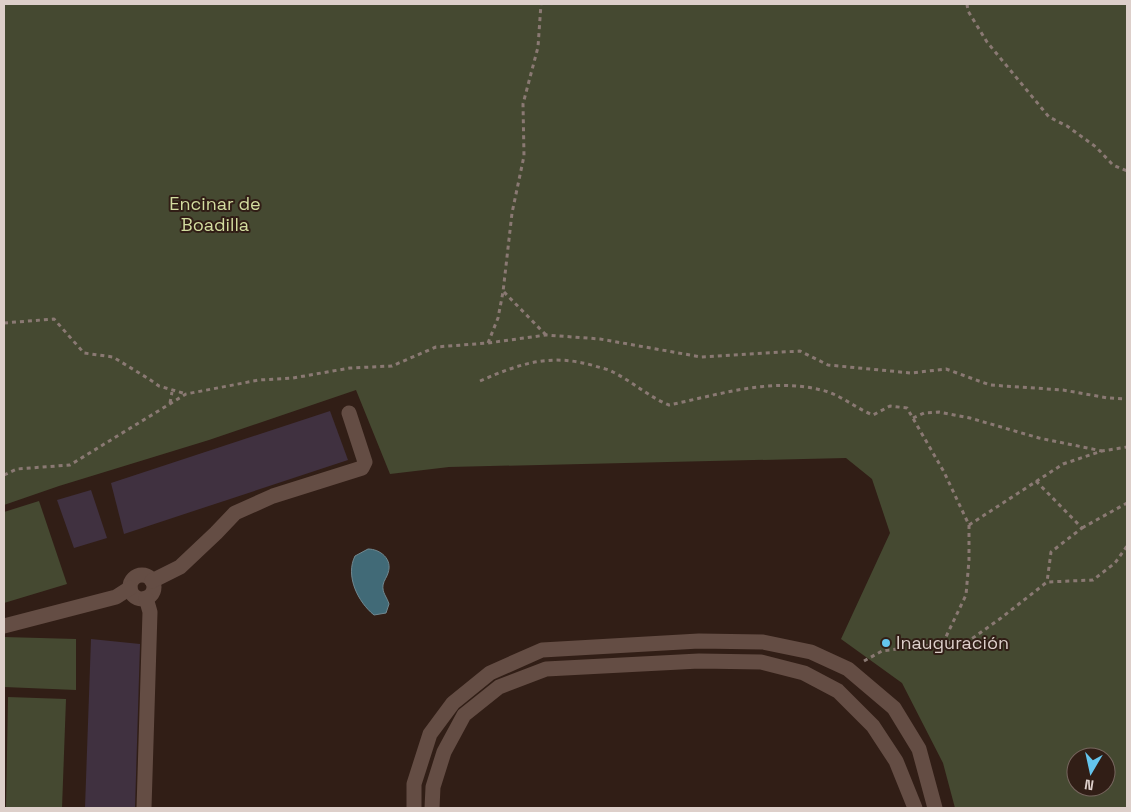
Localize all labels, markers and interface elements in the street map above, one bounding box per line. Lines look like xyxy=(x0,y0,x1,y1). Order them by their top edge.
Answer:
park label: Encinar de Boadilla xyxy=(169,192,261,236)
place label: Inauguración xyxy=(896,631,1009,654)
marker: Inauguración xyxy=(880,637,892,649)
north arrow xyxy=(1066,747,1116,797)
text: N xyxy=(1083,775,1095,794)

